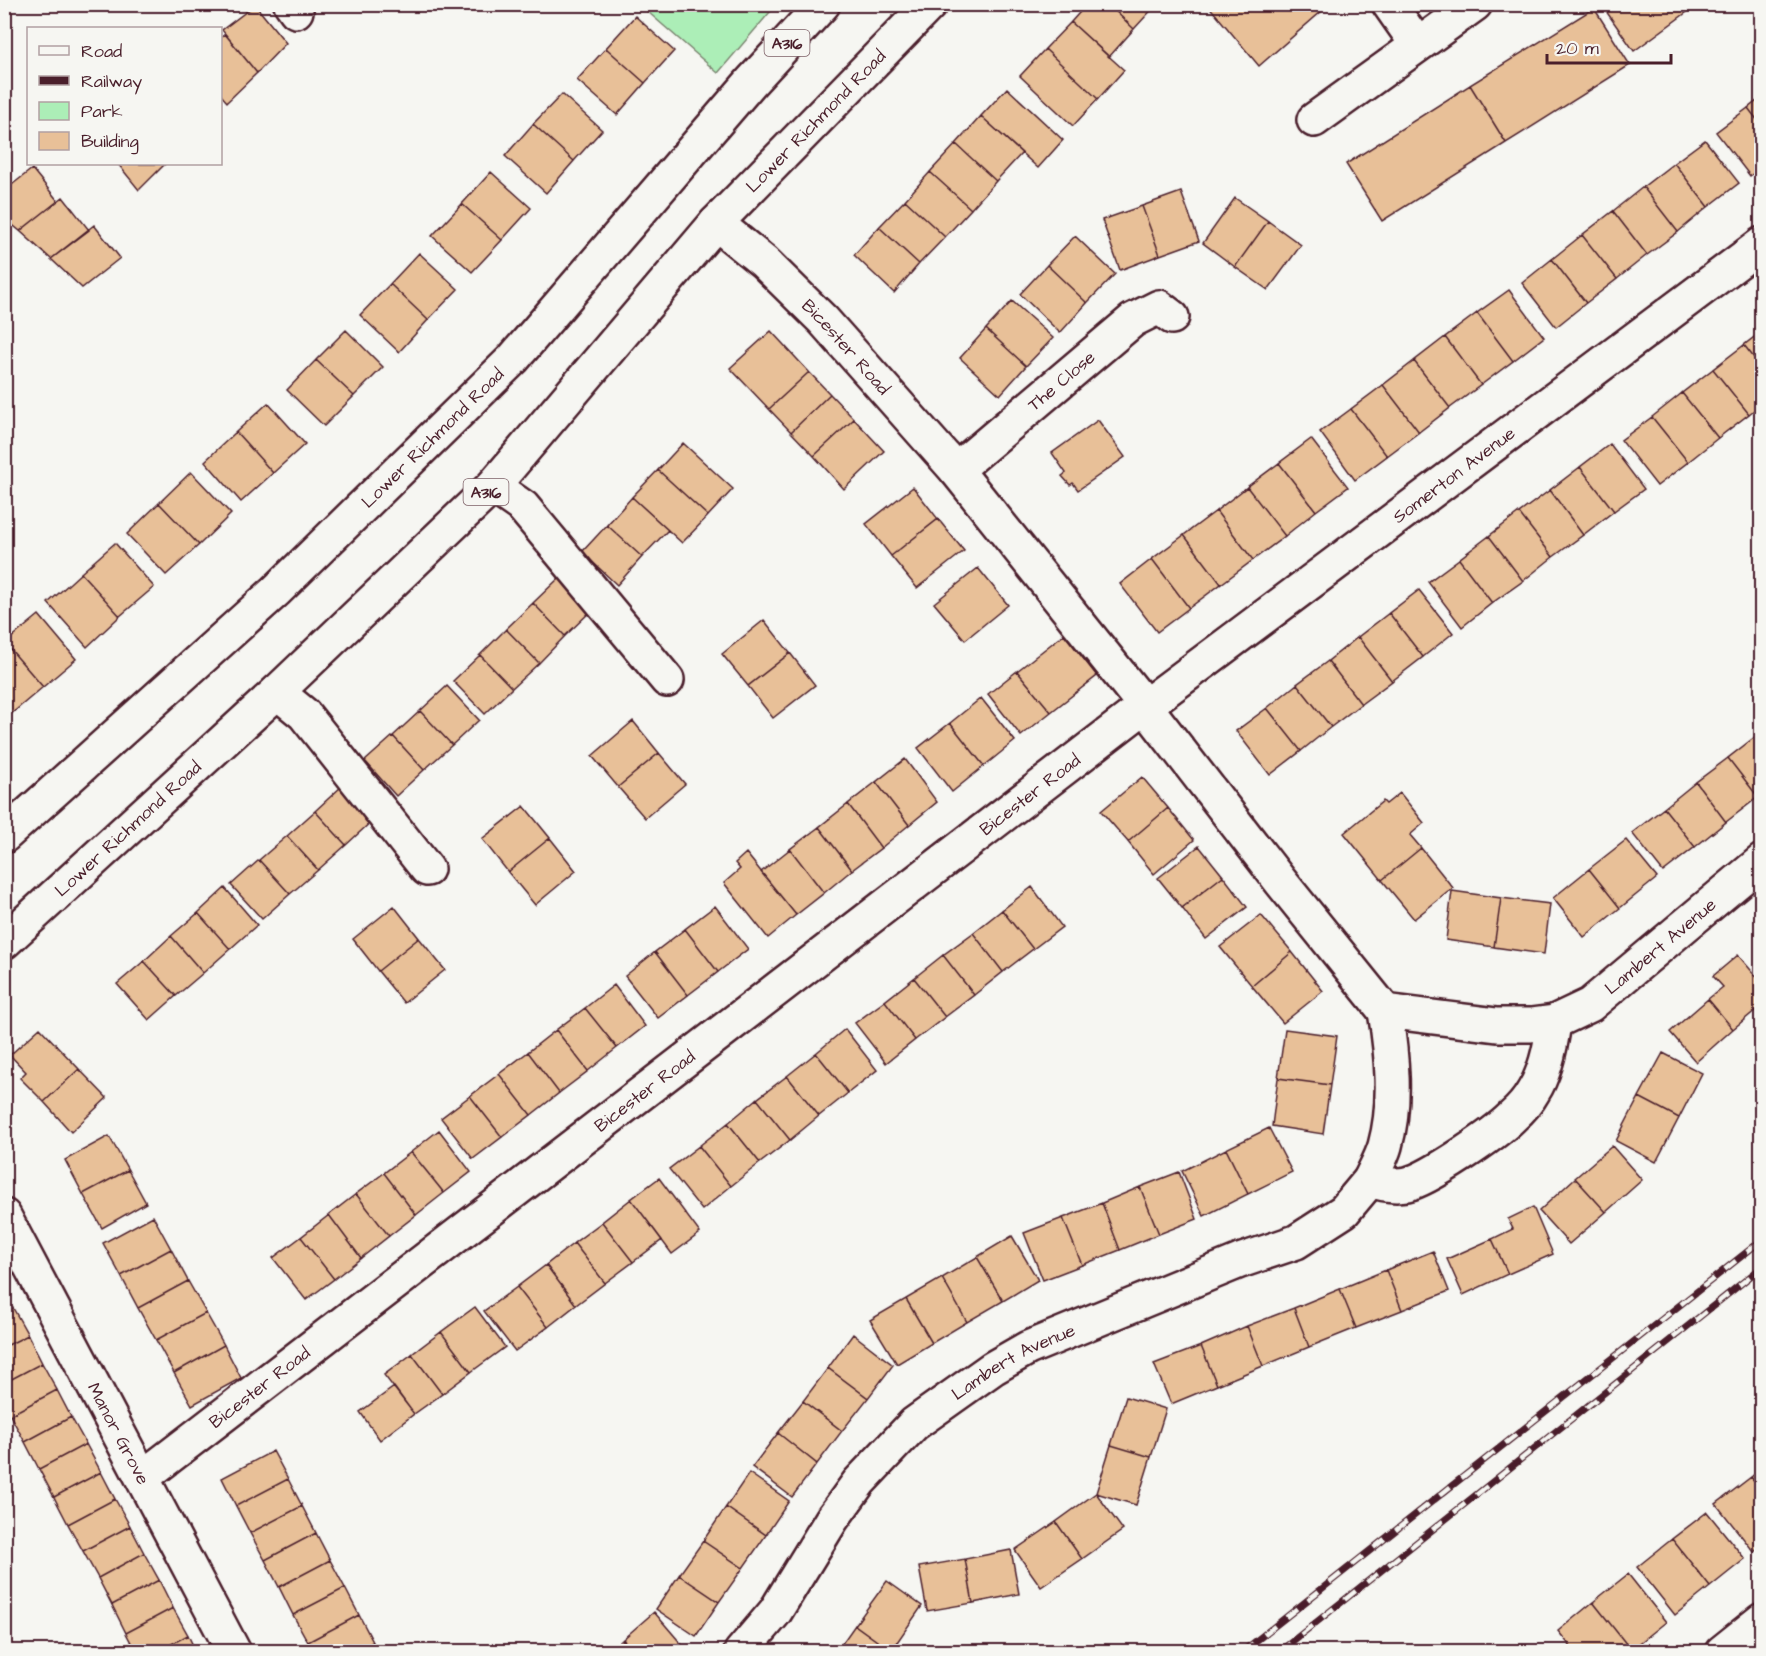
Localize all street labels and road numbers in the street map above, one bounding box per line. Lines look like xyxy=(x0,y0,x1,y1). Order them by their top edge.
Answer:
road number: A316 xyxy=(764,30,810,56)
street label: Lower Richmond Road xyxy=(740,44,892,198)
street label: Bicester Road xyxy=(796,294,896,400)
street label: The Close xyxy=(1022,345,1101,417)
street label: Lower Richmond Road xyxy=(356,363,510,514)
street label: Somerton Avenue xyxy=(1387,421,1521,529)
road number: A316 xyxy=(464,479,508,505)
street label: Bicester Road xyxy=(974,748,1086,842)
street label: Lower Richmond Road xyxy=(49,755,207,903)
street label: Lambert Avenue xyxy=(1600,892,1722,1001)
street label: Bicester Road xyxy=(589,1044,701,1138)
street label: Lambert Avenue xyxy=(947,1318,1079,1407)
street label: Bicester Road xyxy=(204,1341,315,1435)
street label: Manor Grove xyxy=(81,1378,156,1489)

